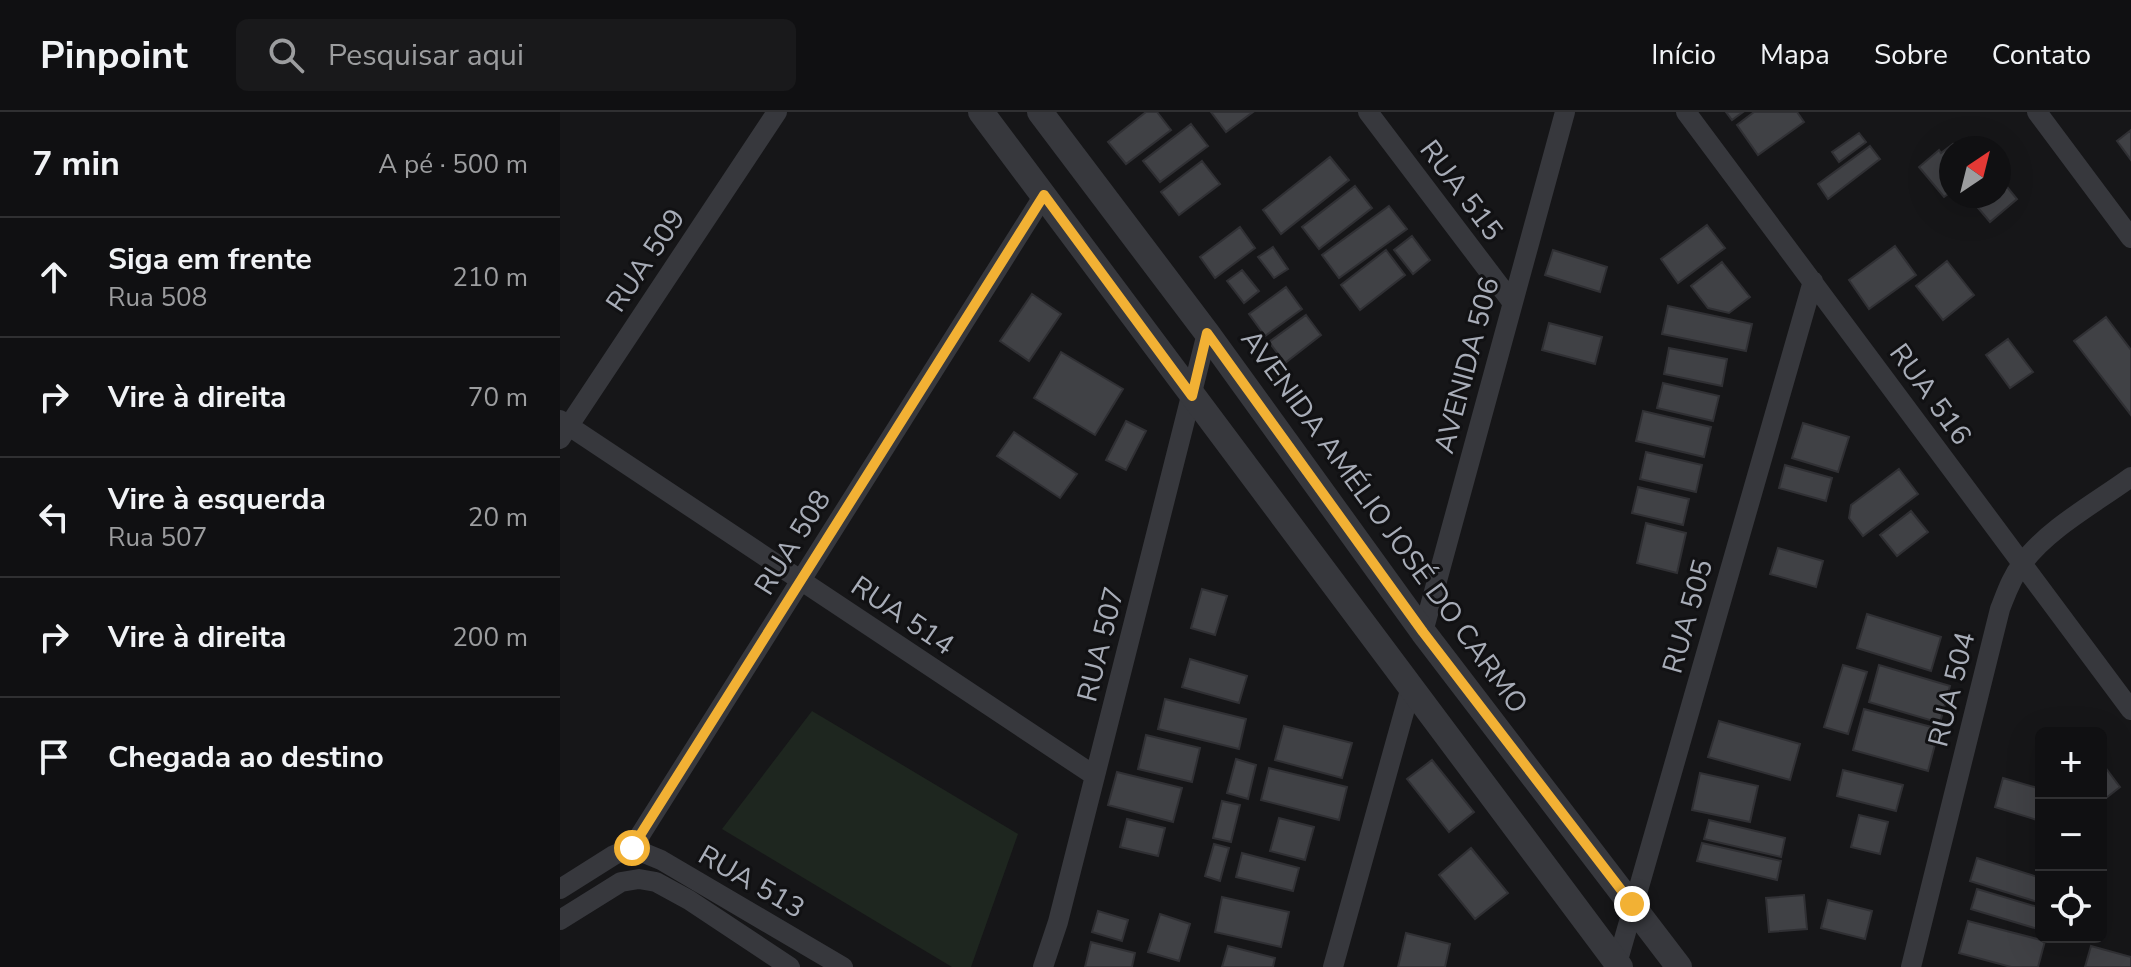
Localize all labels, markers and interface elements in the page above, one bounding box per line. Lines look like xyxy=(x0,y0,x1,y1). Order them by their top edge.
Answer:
search box xyxy=(236,19,796,91)
text: Pinpoint xyxy=(40,30,188,81)
icon: search xyxy=(264,33,308,77)
text: Pesquisar aqui xyxy=(328,35,524,76)
text: Início xyxy=(1651,36,1716,74)
text: Mapa xyxy=(1760,36,1830,74)
text: Sobre xyxy=(1874,36,1948,74)
text: Contato xyxy=(1992,36,2091,74)
street label: RUA 515 xyxy=(1411,132,1512,249)
north arrow xyxy=(1939,136,2011,208)
text: 7 min xyxy=(32,141,120,187)
text: A pé · 500 m xyxy=(378,147,528,182)
street label: RUA 509 xyxy=(597,201,694,320)
text: Siga em frente xyxy=(108,239,312,280)
icon: ahead xyxy=(32,255,76,299)
text: 210 m xyxy=(452,260,528,295)
street label: AVENIDA 506 xyxy=(1425,273,1509,458)
text: Rua 508 xyxy=(108,280,207,315)
street label: AVENIDA AMÉLIO JOSÉ DO CARMO xyxy=(1232,322,1536,721)
street label: RUA 516 xyxy=(1880,336,1980,453)
icon: right xyxy=(32,375,76,419)
text: Vire à direita xyxy=(108,377,286,418)
text: 70 m xyxy=(468,380,528,415)
text: Vire à esquerda xyxy=(108,479,326,520)
street label: RUA 508 xyxy=(746,483,840,602)
icon: left xyxy=(32,495,76,539)
text: 20 m xyxy=(468,500,528,535)
text: Rua 507 xyxy=(108,520,207,555)
street label: RUA 505 xyxy=(1654,555,1722,678)
street label: RUA 514 xyxy=(843,567,962,664)
street label: RUA 507 xyxy=(1068,583,1134,706)
icon: right xyxy=(32,615,76,659)
text: Vire à direita xyxy=(108,617,286,658)
text: 200 m xyxy=(452,620,528,655)
street label: RUA 504 xyxy=(1919,628,1985,751)
map controls xyxy=(2035,727,2107,943)
button: + xyxy=(2035,727,2107,799)
icon: arrive xyxy=(32,735,76,779)
text: Chegada ao destino xyxy=(108,737,384,778)
button: − xyxy=(2035,799,2107,871)
route start xyxy=(614,830,650,866)
street label: RUA 513 xyxy=(691,836,812,928)
button: locate xyxy=(2035,871,2107,943)
route end xyxy=(1614,886,1650,922)

